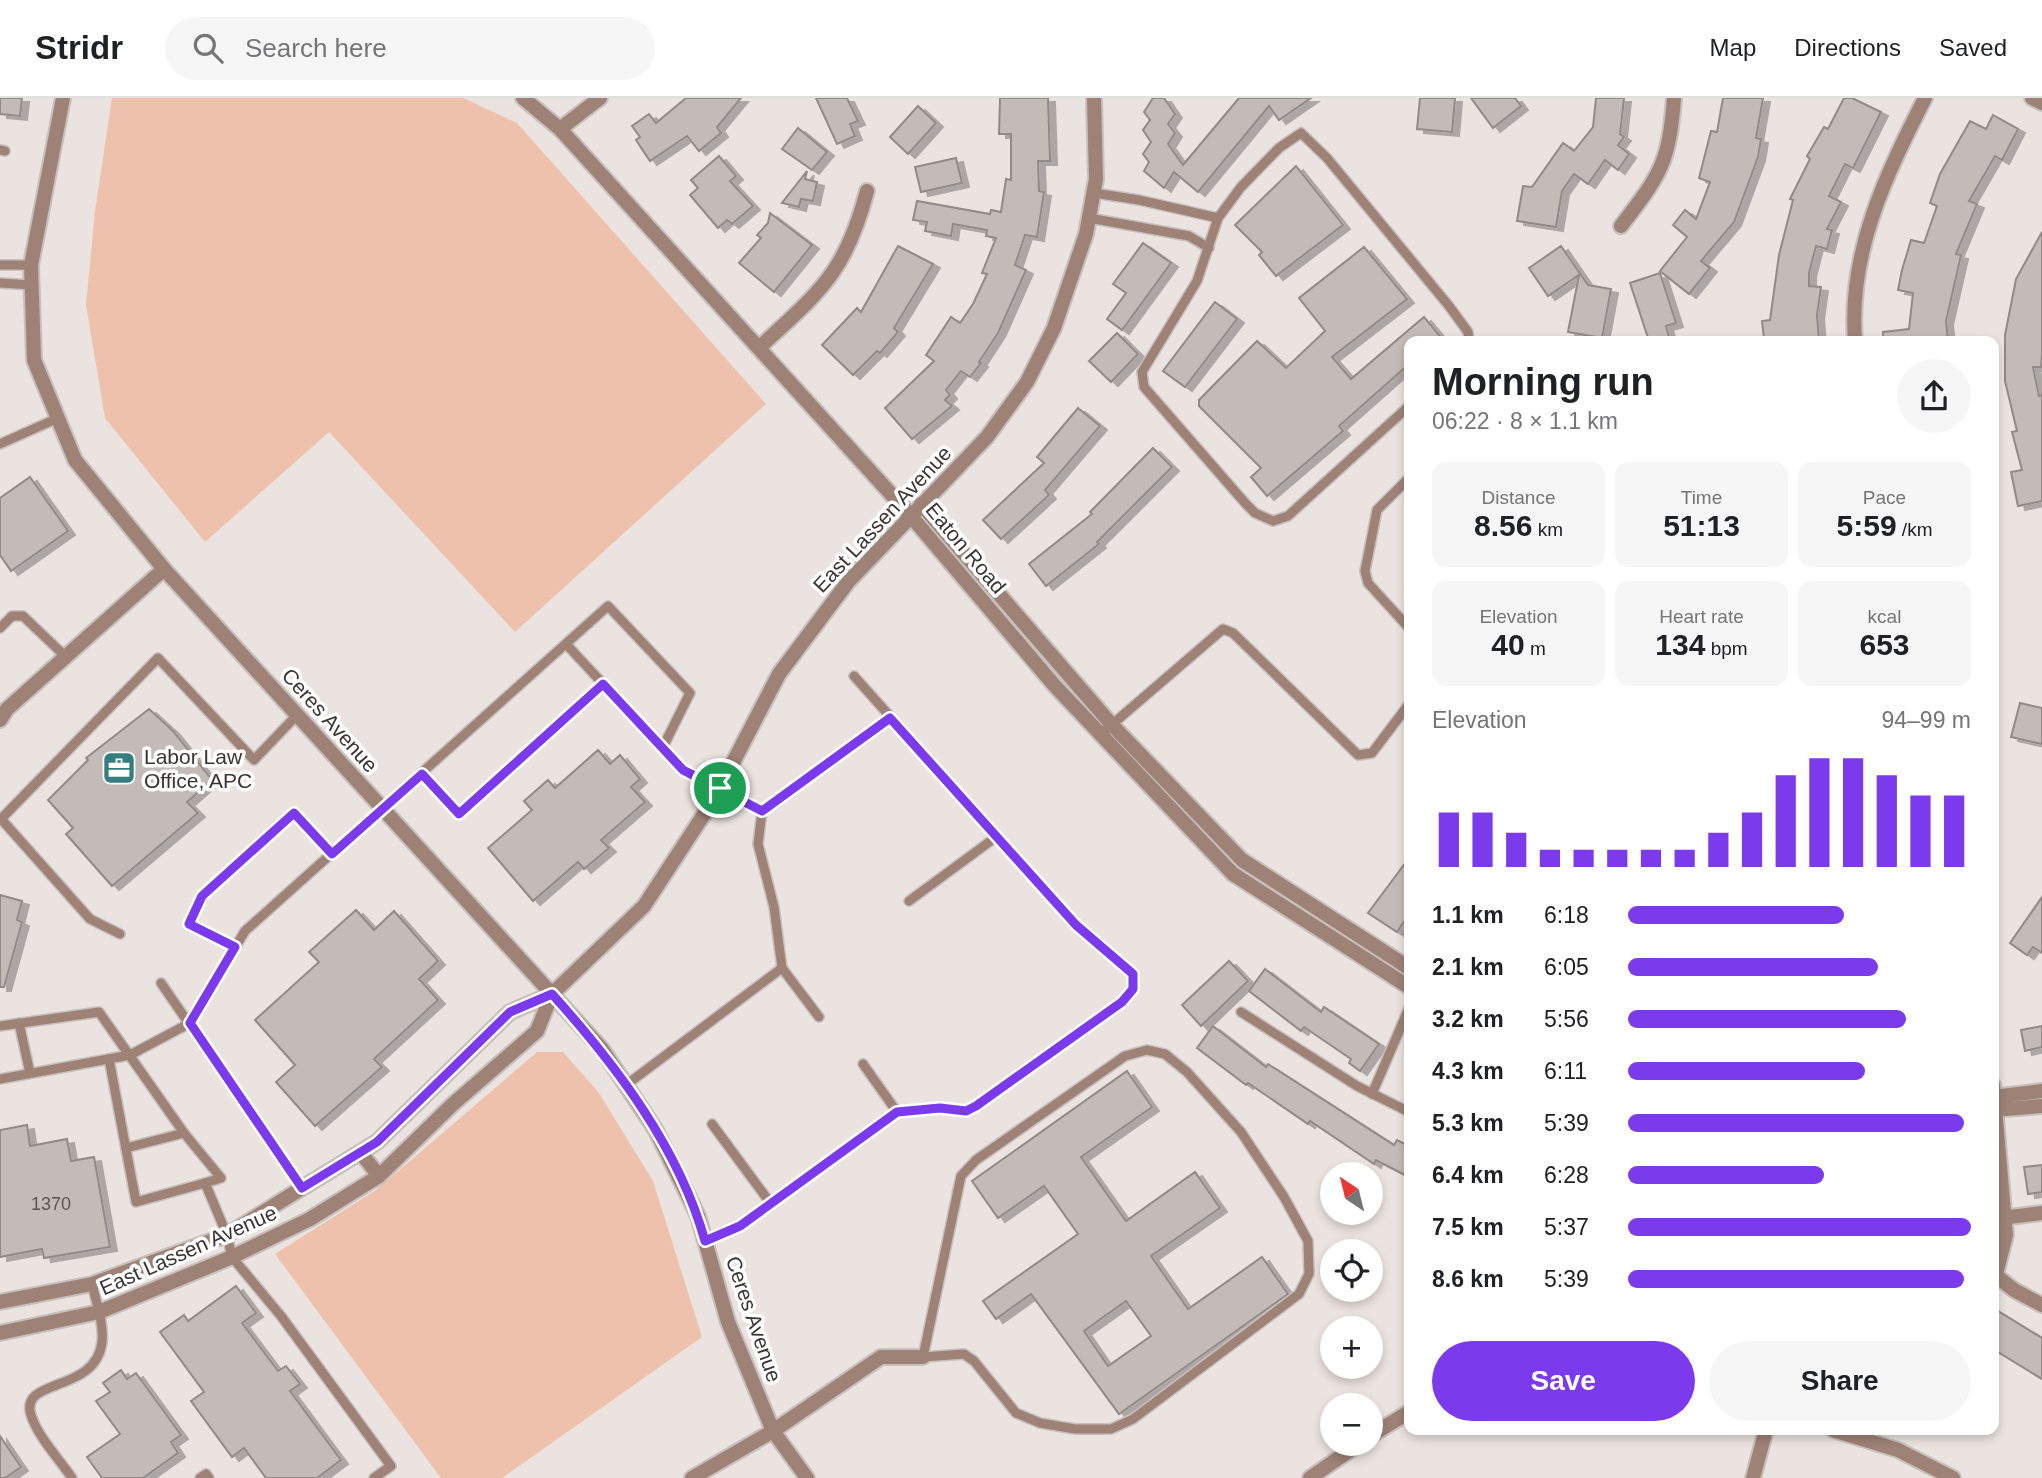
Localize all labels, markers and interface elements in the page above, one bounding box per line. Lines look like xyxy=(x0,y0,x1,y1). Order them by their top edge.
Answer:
search box xyxy=(165,17,655,80)
text: Stridr xyxy=(35,29,123,66)
icon: search xyxy=(189,29,227,67)
text: Search here xyxy=(245,33,387,63)
text: Map xyxy=(1710,34,1756,61)
text: Directions xyxy=(1794,34,1901,61)
text: Saved xyxy=(1939,34,2007,61)
button: share xyxy=(1897,359,1971,433)
text: Morning run xyxy=(1432,361,1654,403)
text: 06:22 · 8 × 1.1 km xyxy=(1432,408,1618,434)
street label: East Lassen Avenue xyxy=(808,441,956,597)
text: Distance xyxy=(1482,487,1555,508)
text: Time xyxy=(1681,487,1722,508)
text: Pace xyxy=(1863,487,1906,508)
street label: Eaton Road xyxy=(922,498,1010,598)
text: 8.56 xyxy=(1474,509,1532,542)
text: 51:13 xyxy=(1663,509,1740,542)
text: 5:59 xyxy=(1837,509,1897,542)
text: km xyxy=(1532,519,1563,540)
text: /km xyxy=(1897,519,1932,540)
text: Elevation xyxy=(1479,606,1558,627)
text: Heart rate xyxy=(1659,606,1744,627)
text: kcal xyxy=(1868,606,1901,627)
text: 40 xyxy=(1491,628,1525,661)
text: 134 xyxy=(1655,628,1705,661)
text: 653 xyxy=(1859,628,1910,661)
text: m xyxy=(1525,638,1546,659)
text: bpm xyxy=(1705,638,1748,659)
street label: Ceres Avenue xyxy=(277,663,383,777)
text: Elevation xyxy=(1432,707,1527,733)
text: 94–99 m xyxy=(1881,707,1971,733)
place label: Labor Law Office, APC xyxy=(144,745,252,792)
office icon: Labor Law Office, APC xyxy=(100,749,138,787)
pin xyxy=(690,758,750,818)
icon: arrive xyxy=(701,769,739,807)
text: 1.1 km xyxy=(1432,902,1504,928)
text: 6:18 xyxy=(1544,902,1589,928)
text: 2.1 km xyxy=(1432,954,1504,980)
text: 6:05 xyxy=(1544,954,1589,980)
text: 3.2 km xyxy=(1432,1006,1504,1032)
text: 5:56 xyxy=(1544,1006,1589,1032)
text: 4.3 km xyxy=(1432,1058,1504,1084)
text: 6:11 xyxy=(1544,1058,1587,1084)
text: 5.3 km xyxy=(1432,1110,1504,1136)
text: 5:39 xyxy=(1544,1110,1589,1136)
north arrow xyxy=(1320,1162,1382,1225)
map controls xyxy=(1320,1162,1383,1456)
text: 6.4 km xyxy=(1432,1162,1504,1188)
text: 6:28 xyxy=(1544,1162,1589,1188)
house number: 1370 xyxy=(31,1194,71,1214)
street label: East Lassen Avenue xyxy=(96,1201,280,1299)
text: 7.5 km xyxy=(1432,1214,1504,1240)
text: 5:37 xyxy=(1544,1214,1589,1240)
button: locate xyxy=(1320,1239,1383,1302)
street label: Ceres Avenue xyxy=(722,1253,786,1385)
text: 8.6 km xyxy=(1432,1266,1504,1292)
text: 5:39 xyxy=(1544,1266,1589,1292)
button: + xyxy=(1320,1316,1383,1379)
button: Save xyxy=(1432,1341,1695,1421)
button: Share xyxy=(1709,1341,1971,1421)
button: − xyxy=(1320,1393,1383,1456)

